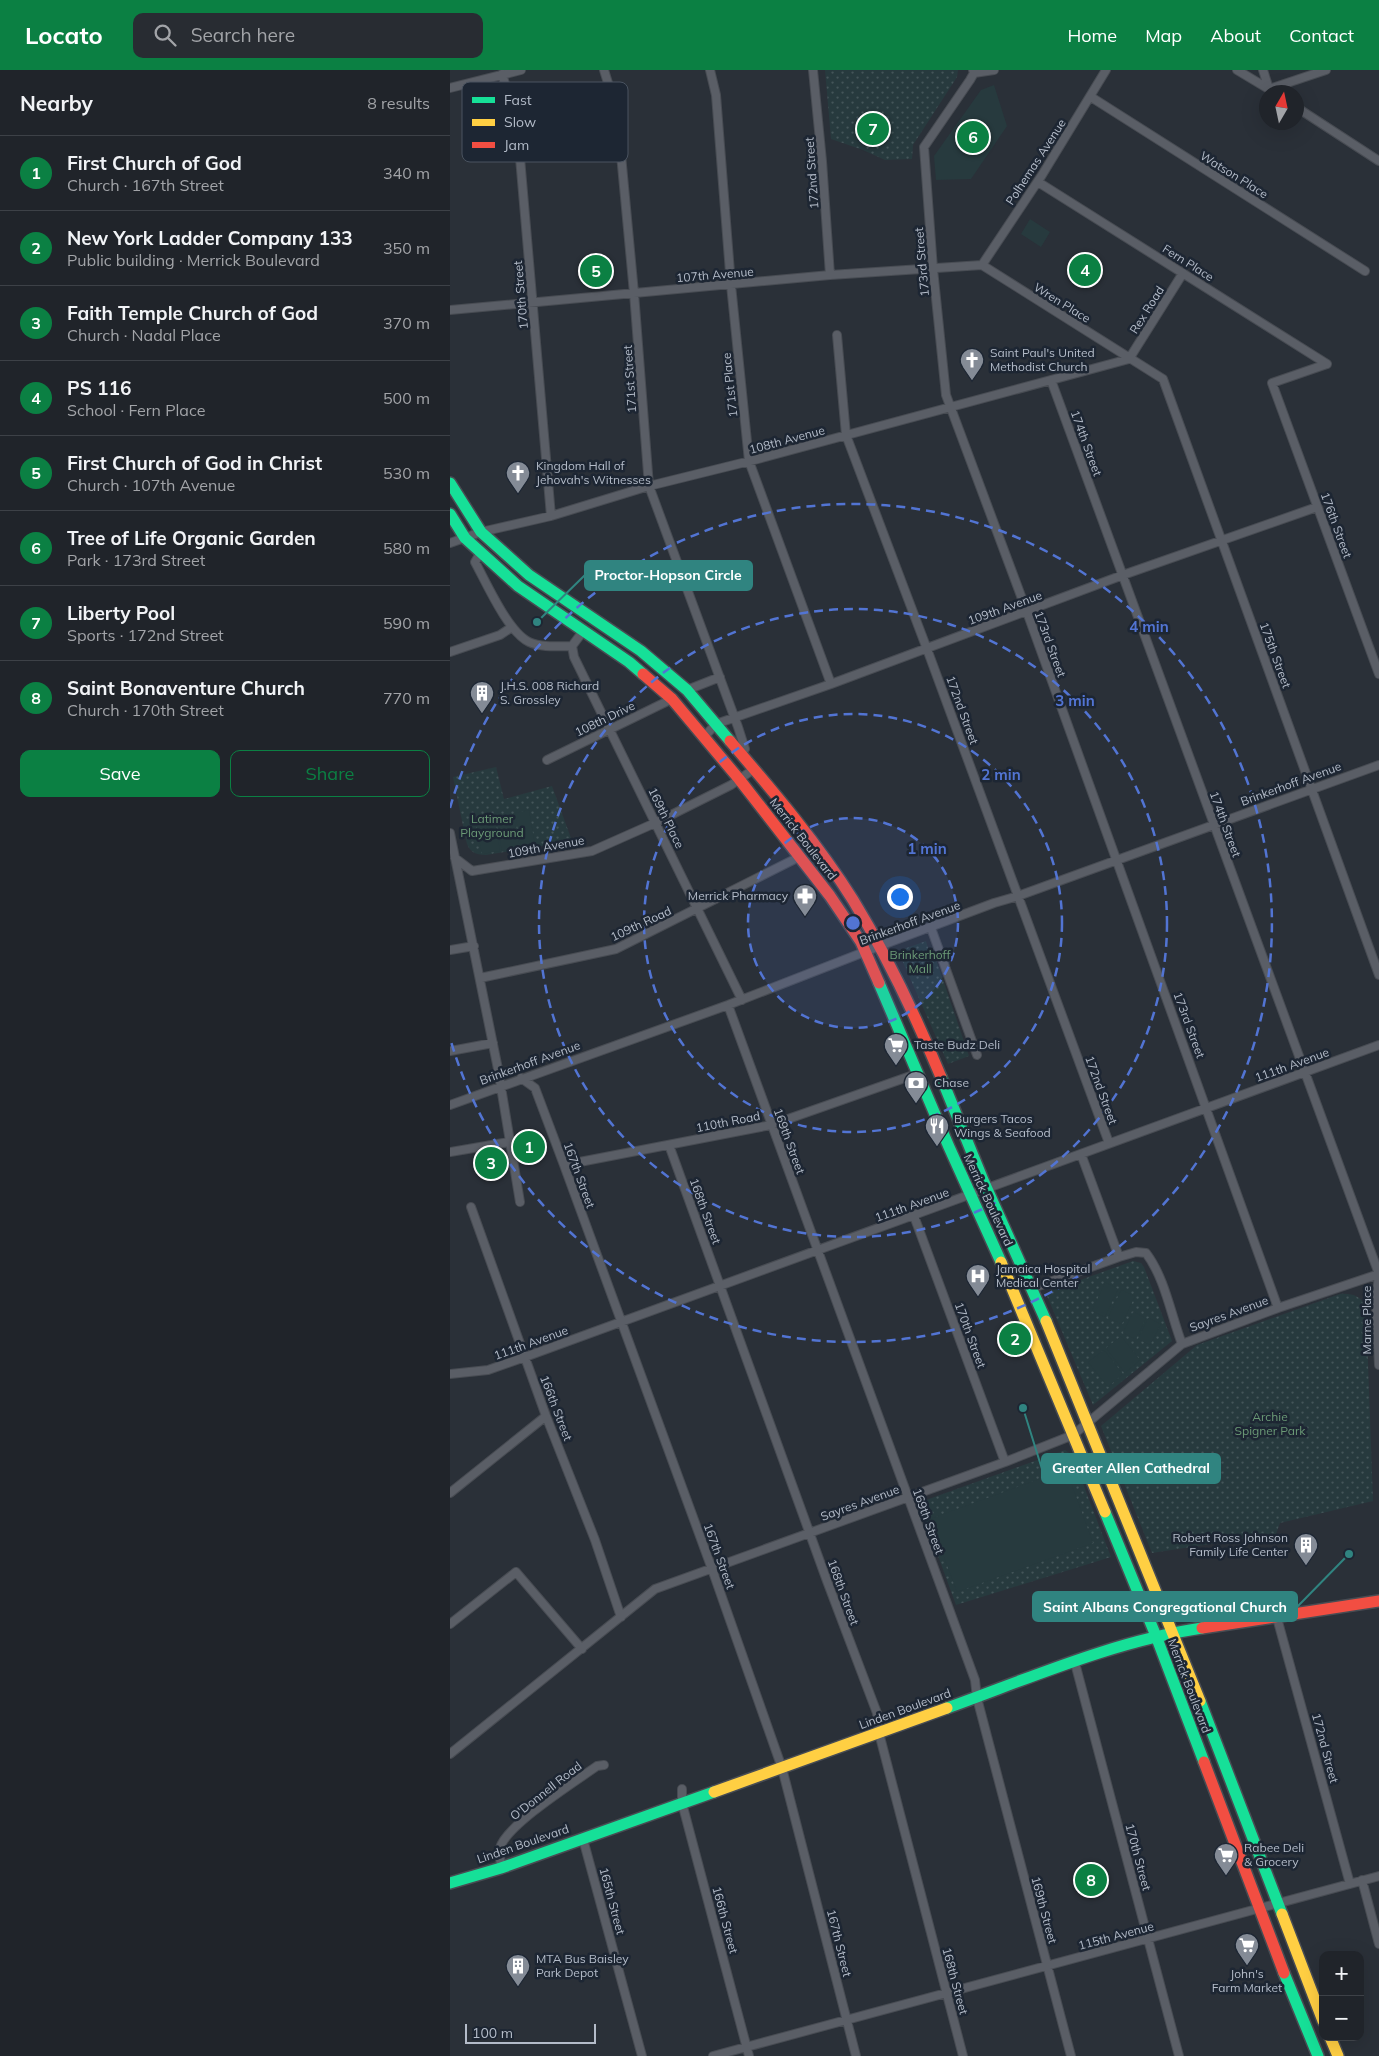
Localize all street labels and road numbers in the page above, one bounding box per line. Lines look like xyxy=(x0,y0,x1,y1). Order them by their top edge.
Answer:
street label: Polhemas Avenue xyxy=(1002,116,1069,208)
street label: 172nd Street xyxy=(802,137,821,210)
street label: Watson Place xyxy=(1198,148,1271,201)
street label: 173rd Street xyxy=(911,227,932,297)
street label: Fern Place xyxy=(1160,241,1217,284)
street label: 170th Street xyxy=(510,260,531,330)
street label: 107th Avenue xyxy=(676,264,754,285)
street label: Wren Place xyxy=(1031,279,1093,326)
street label: Rex Road xyxy=(1126,283,1167,336)
street label: 171st Street xyxy=(620,345,639,413)
street label: 171st Place xyxy=(719,352,740,418)
street label: 174th Street xyxy=(1068,408,1105,478)
street label: 108th Avenue xyxy=(747,422,826,457)
street label: 176th Street xyxy=(1318,490,1355,560)
street label: 109th Avenue xyxy=(966,587,1044,628)
street label: 173rd Street xyxy=(1032,609,1069,679)
street label: 175th Street xyxy=(1257,620,1294,690)
street label: 172nd Street xyxy=(943,673,982,746)
street label: 108th Drive xyxy=(572,698,637,740)
street label: Brinkerhoff Avenue xyxy=(1238,758,1343,809)
street label: 169th Place xyxy=(645,785,688,851)
street label: 174th Street xyxy=(1207,789,1244,859)
street label: Merrick Boulevard xyxy=(767,795,840,883)
street label: 109th Avenue xyxy=(506,832,586,861)
street label: Brinkerhoff Avenue xyxy=(857,897,962,948)
street label: 109th Road xyxy=(608,903,674,944)
street label: 173rd Street xyxy=(1171,990,1208,1060)
street label: Brinkerhoff Avenue xyxy=(477,1037,582,1088)
street label: 111th Avenue xyxy=(1253,1044,1331,1085)
street label: 172nd Street xyxy=(1082,1053,1121,1126)
street label: 169th Street xyxy=(771,1106,808,1176)
street label: 110th Road xyxy=(694,1108,761,1135)
street label: 167th Street xyxy=(561,1140,598,1210)
street label: Merrick Boulevard xyxy=(961,1151,1016,1248)
street label: 168th Street xyxy=(687,1176,724,1246)
street label: 111th Avenue xyxy=(873,1184,951,1225)
street label: Marne Place xyxy=(1359,1286,1374,1354)
street label: Sayres Avenue xyxy=(1187,1292,1270,1335)
street label: 170th Street xyxy=(952,1300,989,1370)
street label: 111th Avenue xyxy=(492,1322,570,1363)
street label: 166th Street xyxy=(537,1373,576,1443)
street label: Sayres Avenue xyxy=(818,1481,901,1524)
street label: 169th Street xyxy=(910,1486,947,1556)
street label: 167th Street xyxy=(701,1521,738,1591)
street label: 168th Street xyxy=(825,1557,862,1627)
street label: Merrick Boulevard xyxy=(1165,1637,1214,1735)
street label: Linden Boulevard xyxy=(857,1685,953,1732)
street label: 172nd Street xyxy=(1309,1711,1342,1785)
street label: O'Donnell Road xyxy=(507,1758,584,1823)
street label: Linden Boulevard xyxy=(475,1821,571,1866)
street label: 170th Street xyxy=(1122,1822,1155,1892)
street label: 165th Street xyxy=(596,1866,629,1936)
street label: 169th Street xyxy=(1028,1875,1061,1945)
street label: 166th Street xyxy=(709,1885,742,1955)
street label: 167th Street xyxy=(824,1908,855,1978)
street label: 115th Avenue xyxy=(1076,1918,1155,1953)
street label: 168th Street xyxy=(939,1946,972,2016)

